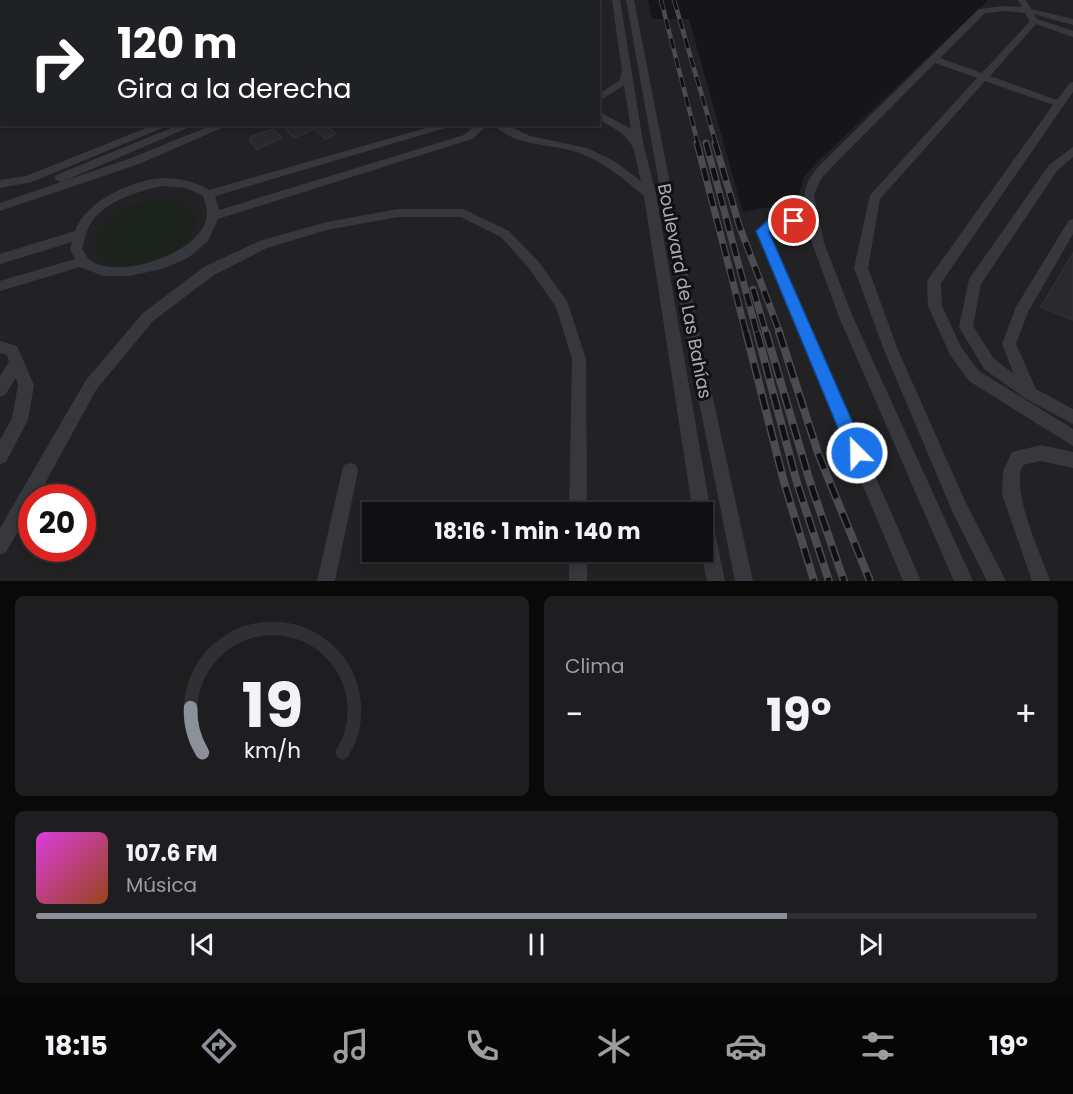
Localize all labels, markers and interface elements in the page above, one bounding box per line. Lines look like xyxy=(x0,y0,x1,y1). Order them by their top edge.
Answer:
text: 120 m xyxy=(117,14,238,73)
icon: right xyxy=(18,24,96,102)
text: Gira a la derecha xyxy=(117,70,351,107)
street label: Boulevard de Las Bahías xyxy=(652,181,718,401)
pin xyxy=(768,195,819,246)
icon: arrive xyxy=(777,204,810,237)
position arrow xyxy=(825,421,889,485)
speed limit sign: 20 xyxy=(18,484,96,562)
text: 18:16 · 1 min · 140 m xyxy=(435,516,640,547)
text: Clima xyxy=(565,652,624,680)
text: 19 xyxy=(241,661,303,749)
text: 19° xyxy=(766,684,832,747)
text: − xyxy=(565,691,583,738)
text: + xyxy=(1014,691,1037,738)
text: km/h xyxy=(243,735,301,766)
text: 107.6 FM xyxy=(126,838,218,869)
text: Música xyxy=(126,871,197,899)
icon: previous xyxy=(186,928,219,961)
icon: pause xyxy=(520,928,553,961)
icon: next xyxy=(854,928,887,961)
icon: directions xyxy=(198,1025,240,1067)
icon: music xyxy=(330,1025,372,1067)
icon: phone xyxy=(461,1025,503,1067)
icon: climate xyxy=(593,1025,635,1067)
icon: car xyxy=(725,1025,767,1067)
icon: filters xyxy=(857,1025,899,1067)
text: 18:15 xyxy=(45,1027,108,1064)
text: 19° xyxy=(989,1027,1028,1064)

